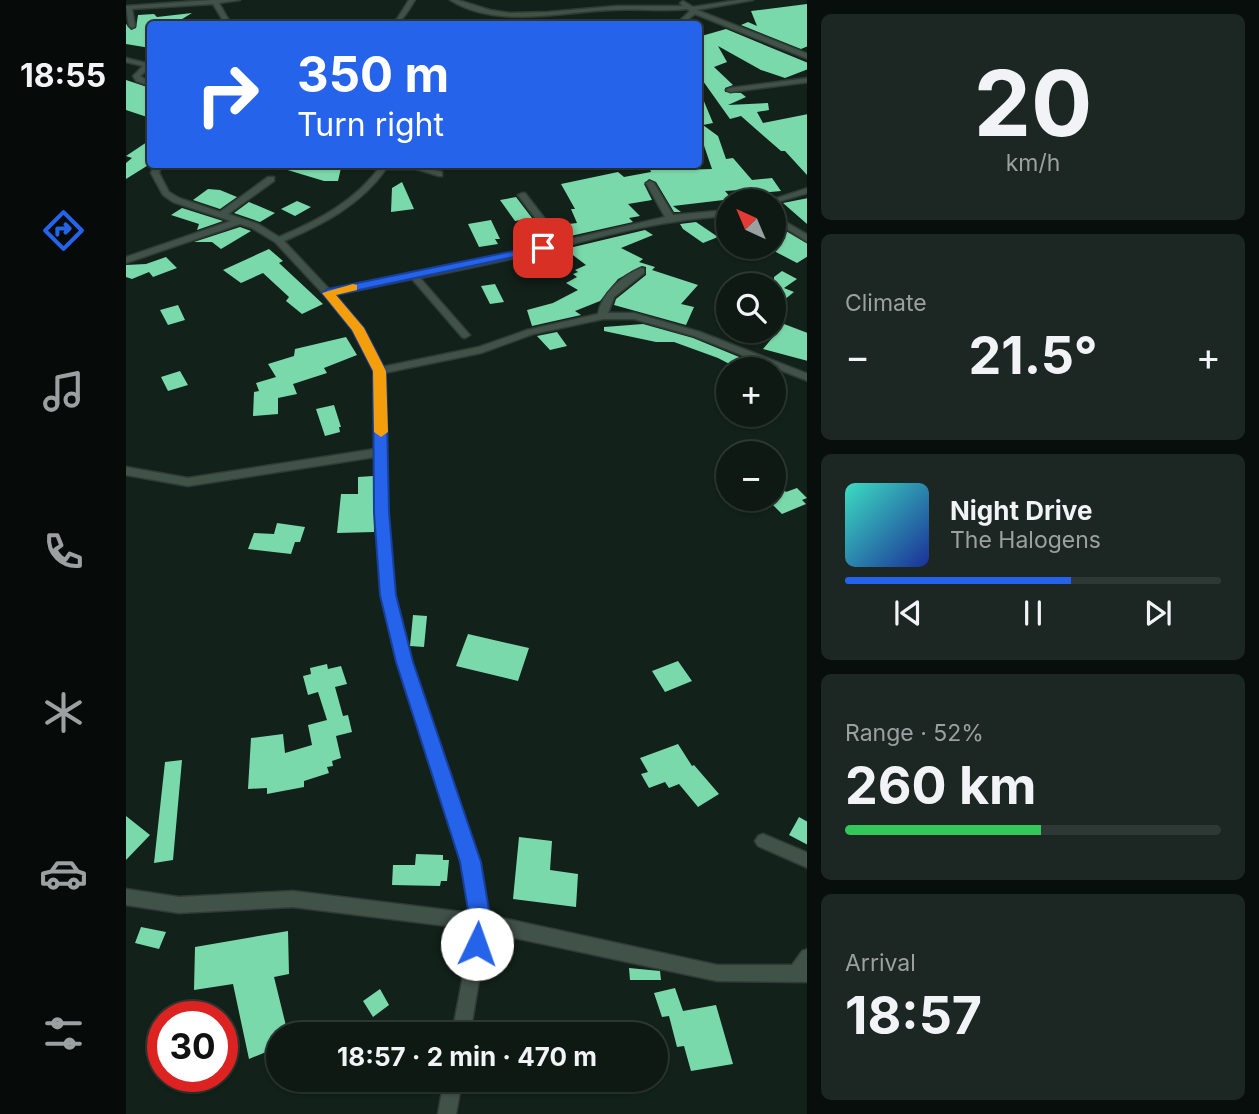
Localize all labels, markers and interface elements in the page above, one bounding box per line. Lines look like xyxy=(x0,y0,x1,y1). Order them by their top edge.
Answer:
text: 350 m xyxy=(297,45,449,104)
text: 20 xyxy=(974,48,1092,158)
icon: right xyxy=(182,49,273,140)
text: 18:55 xyxy=(20,56,106,95)
text: Turn right xyxy=(297,105,444,144)
text: km/h xyxy=(1006,149,1060,177)
north arrow xyxy=(716,189,786,259)
map controls xyxy=(716,189,786,511)
icon: directions xyxy=(39,206,88,255)
pin xyxy=(513,218,573,278)
icon: arrive xyxy=(524,229,562,267)
button: search xyxy=(716,273,786,343)
text: Climate xyxy=(845,289,927,317)
text: 21.5° xyxy=(968,324,1098,387)
text: − xyxy=(845,333,870,379)
text: + xyxy=(1196,333,1221,379)
button: + xyxy=(716,357,786,427)
icon: music xyxy=(39,367,88,416)
button: − xyxy=(716,441,786,511)
text: Night Drive xyxy=(950,495,1092,526)
text: The Halogens xyxy=(950,526,1101,554)
icon: phone xyxy=(39,527,88,576)
icon: previous xyxy=(889,594,927,632)
icon: pause xyxy=(1014,594,1052,632)
icon: next xyxy=(1139,594,1177,632)
icon: climate xyxy=(39,688,88,737)
text: Range · 52% xyxy=(845,719,984,747)
text: 260 km xyxy=(845,754,1037,817)
icon: car xyxy=(39,849,88,898)
position arrow xyxy=(440,907,514,981)
text: Arrival xyxy=(845,949,916,977)
text: 18:57 xyxy=(845,984,982,1047)
speed limit sign: 30 xyxy=(147,1001,238,1092)
icon: filters xyxy=(39,1009,88,1058)
text: 18:57 · 2 min · 470 m xyxy=(337,1041,597,1072)

